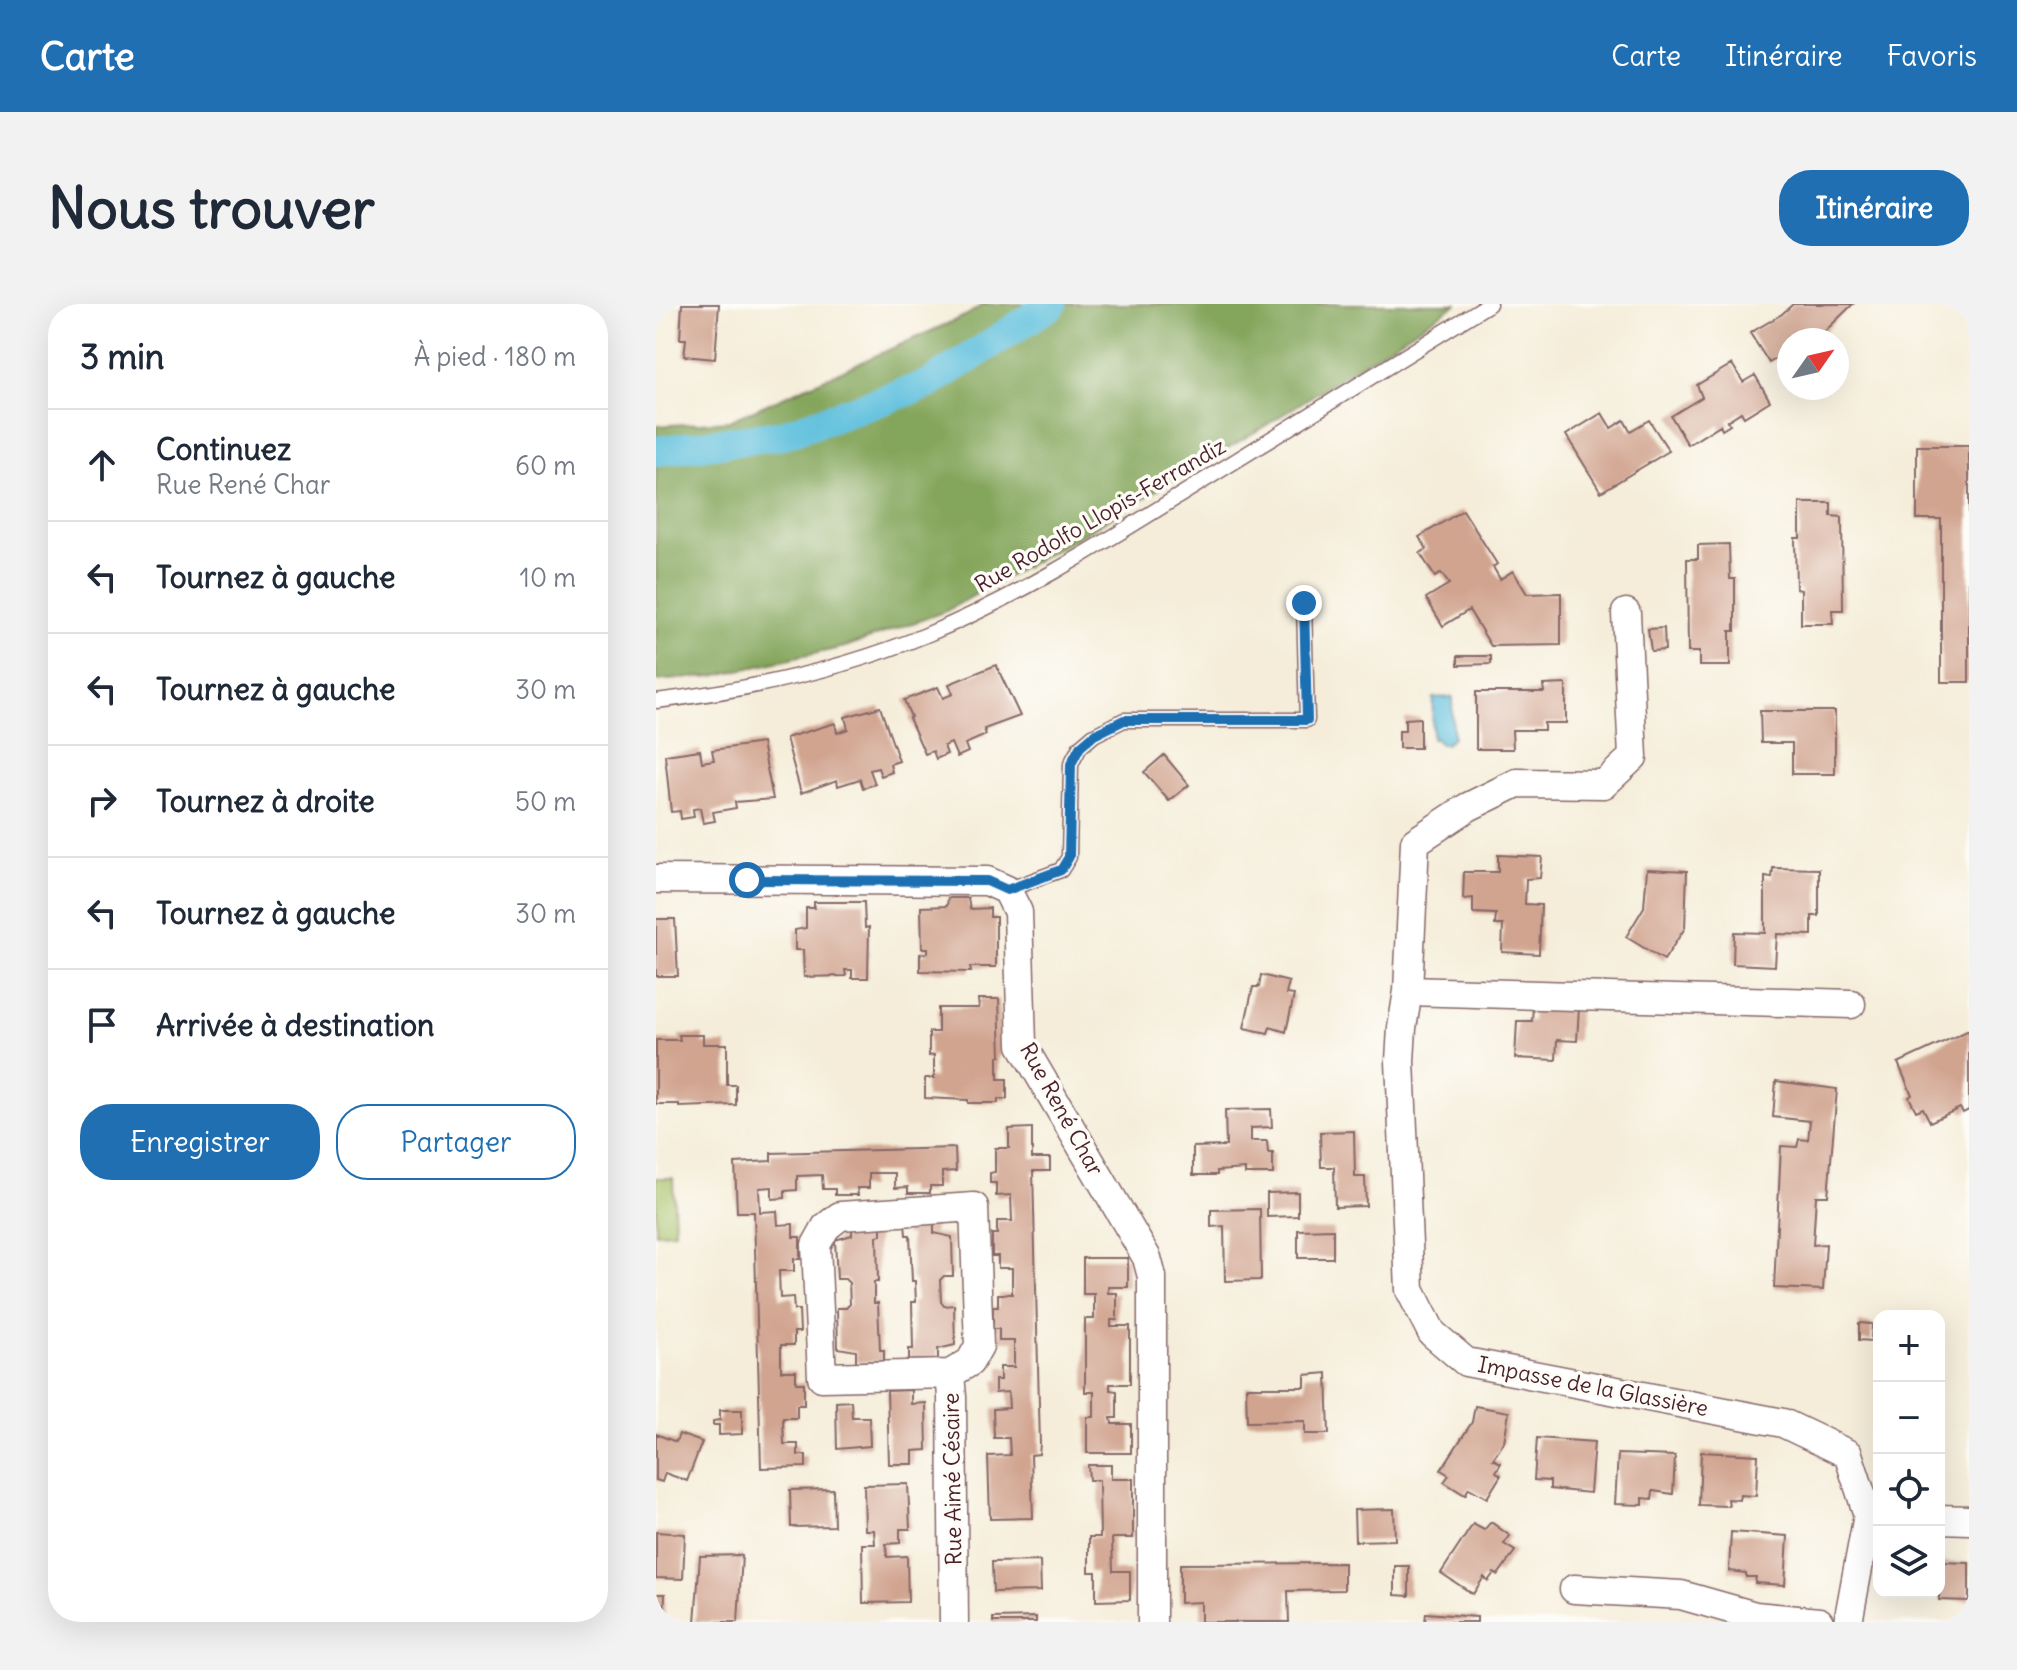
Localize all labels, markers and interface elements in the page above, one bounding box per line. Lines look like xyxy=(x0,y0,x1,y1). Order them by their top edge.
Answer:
text: Carte xyxy=(40,33,135,80)
text: Carte xyxy=(1611,38,1681,74)
text: Itinéraire xyxy=(1725,38,1843,74)
text: Favoris xyxy=(1887,38,1977,74)
button: Itinéraire xyxy=(1779,170,1969,246)
text: Nous trouver xyxy=(48,173,375,243)
north arrow xyxy=(1777,328,1849,400)
text: 3 min xyxy=(80,335,165,378)
text: À pied · 180 m xyxy=(414,340,576,373)
text: Continuez xyxy=(156,430,291,468)
street label: Rue Rodolfo Llopis-Ferrandiz xyxy=(970,432,1230,598)
icon: ahead xyxy=(80,443,124,487)
text: 60 m xyxy=(515,449,576,482)
text: Rue René Char xyxy=(156,468,330,501)
icon: left xyxy=(80,555,124,599)
text: Tournez à gauche xyxy=(156,558,396,596)
text: 10 m xyxy=(520,561,576,594)
route end xyxy=(1286,585,1322,621)
icon: left xyxy=(80,667,124,711)
text: Tournez à gauche xyxy=(156,670,396,708)
text: 30 m xyxy=(515,673,576,706)
icon: right xyxy=(80,779,124,823)
text: Tournez à droite xyxy=(156,782,375,820)
text: 50 m xyxy=(515,785,576,818)
route start xyxy=(729,862,765,898)
icon: left xyxy=(80,891,124,935)
text: Tournez à gauche xyxy=(156,894,396,932)
text: 30 m xyxy=(515,897,576,930)
icon: arrive xyxy=(80,1003,124,1047)
text: Arrivée à destination xyxy=(156,1006,434,1044)
street label: Rue René Char xyxy=(1014,1038,1110,1180)
button: Enregistrer xyxy=(80,1104,320,1180)
button: Partager xyxy=(336,1104,576,1180)
map controls xyxy=(1873,1310,1945,1598)
button: + xyxy=(1873,1310,1945,1382)
street label: Impasse de la Glassière xyxy=(1476,1350,1710,1422)
button: − xyxy=(1873,1382,1945,1454)
street label: Rue Aimé Césaire xyxy=(936,1392,968,1566)
button: locate xyxy=(1873,1454,1945,1526)
button: layers xyxy=(1873,1526,1945,1598)

